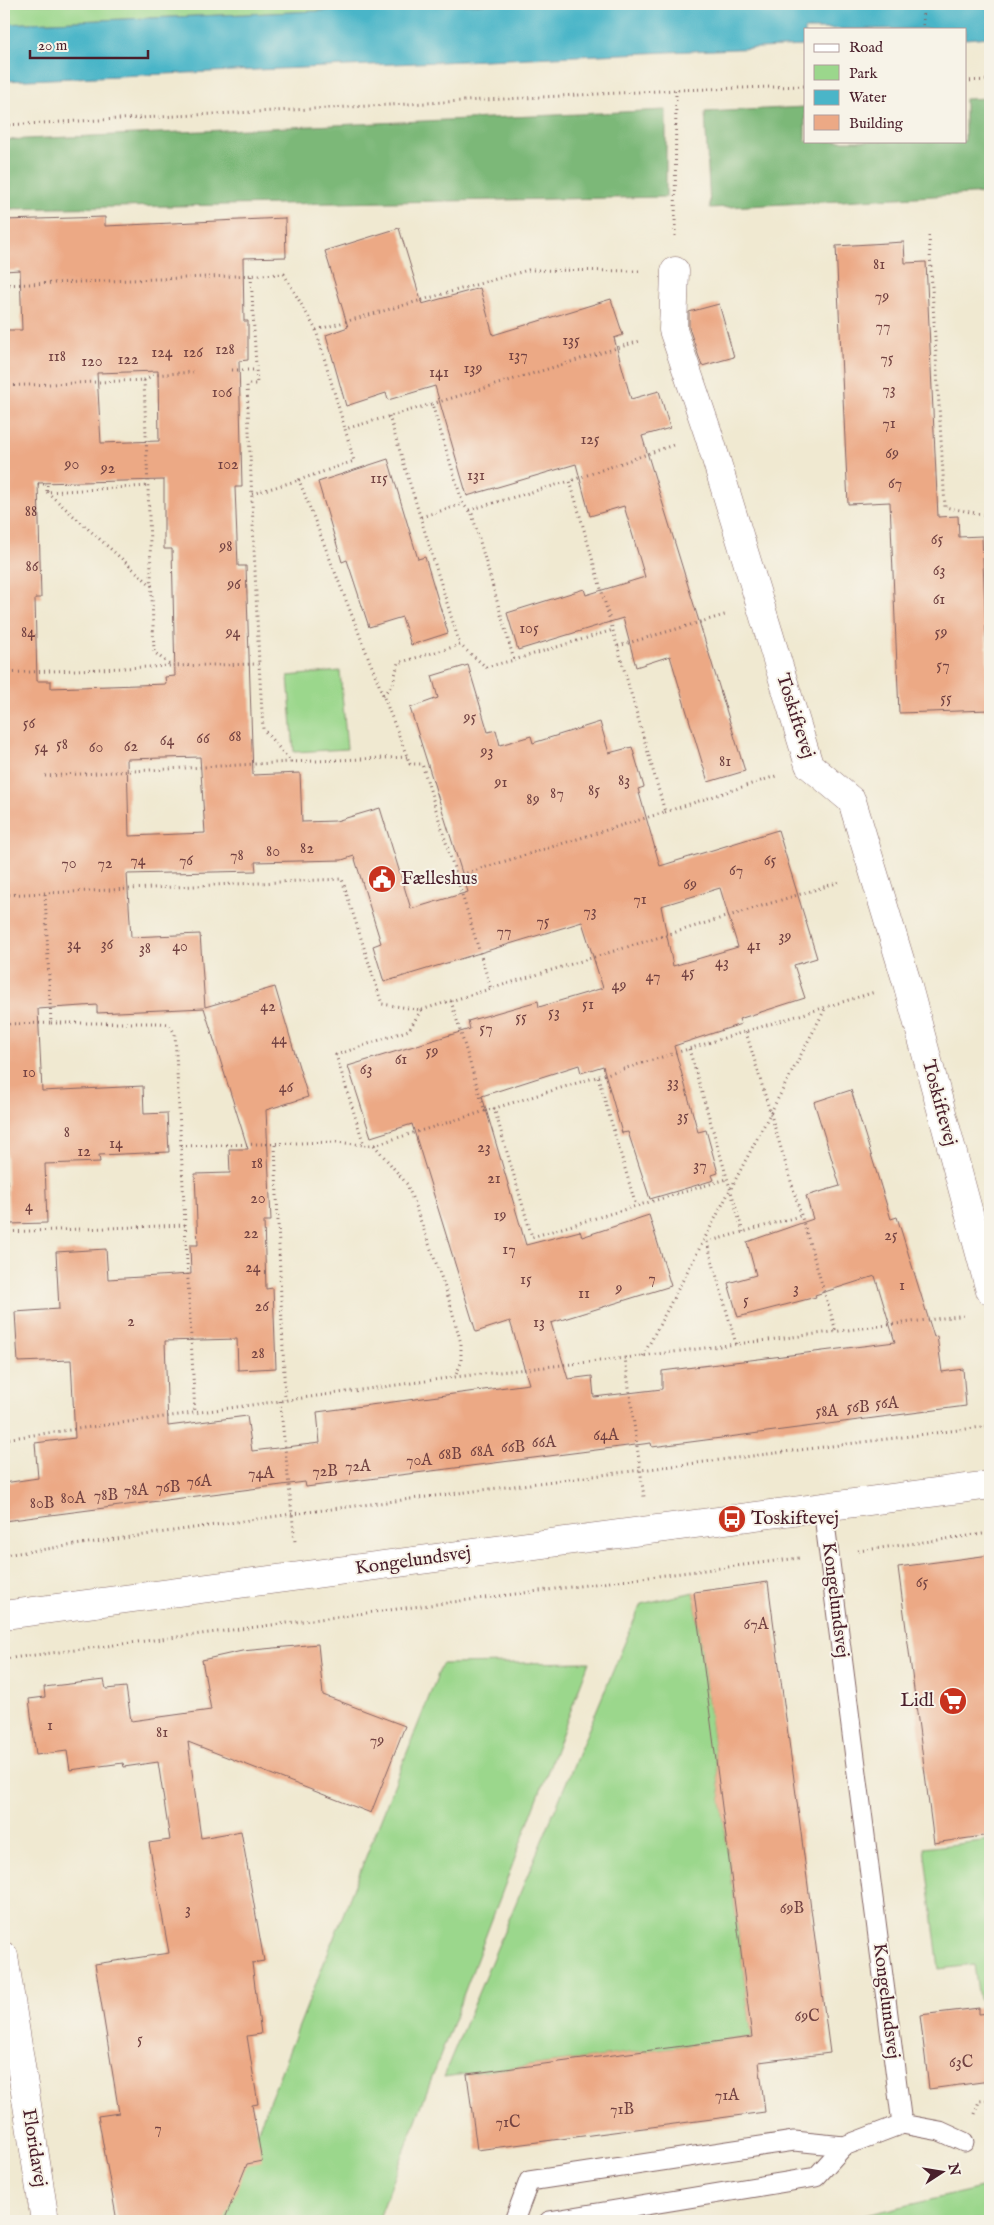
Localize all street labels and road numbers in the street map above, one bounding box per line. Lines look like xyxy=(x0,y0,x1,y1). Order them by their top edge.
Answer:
street label: Toskiftevej xyxy=(770,670,820,762)
street label: Toskiftevej xyxy=(916,1057,962,1149)
street label: Kongelundsvej xyxy=(354,1541,472,1581)
street label: Kongelundsvej xyxy=(816,1541,854,1659)
street label: Kongelundsvej xyxy=(867,1942,905,2060)
street label: Floridavej xyxy=(16,2107,52,2189)

